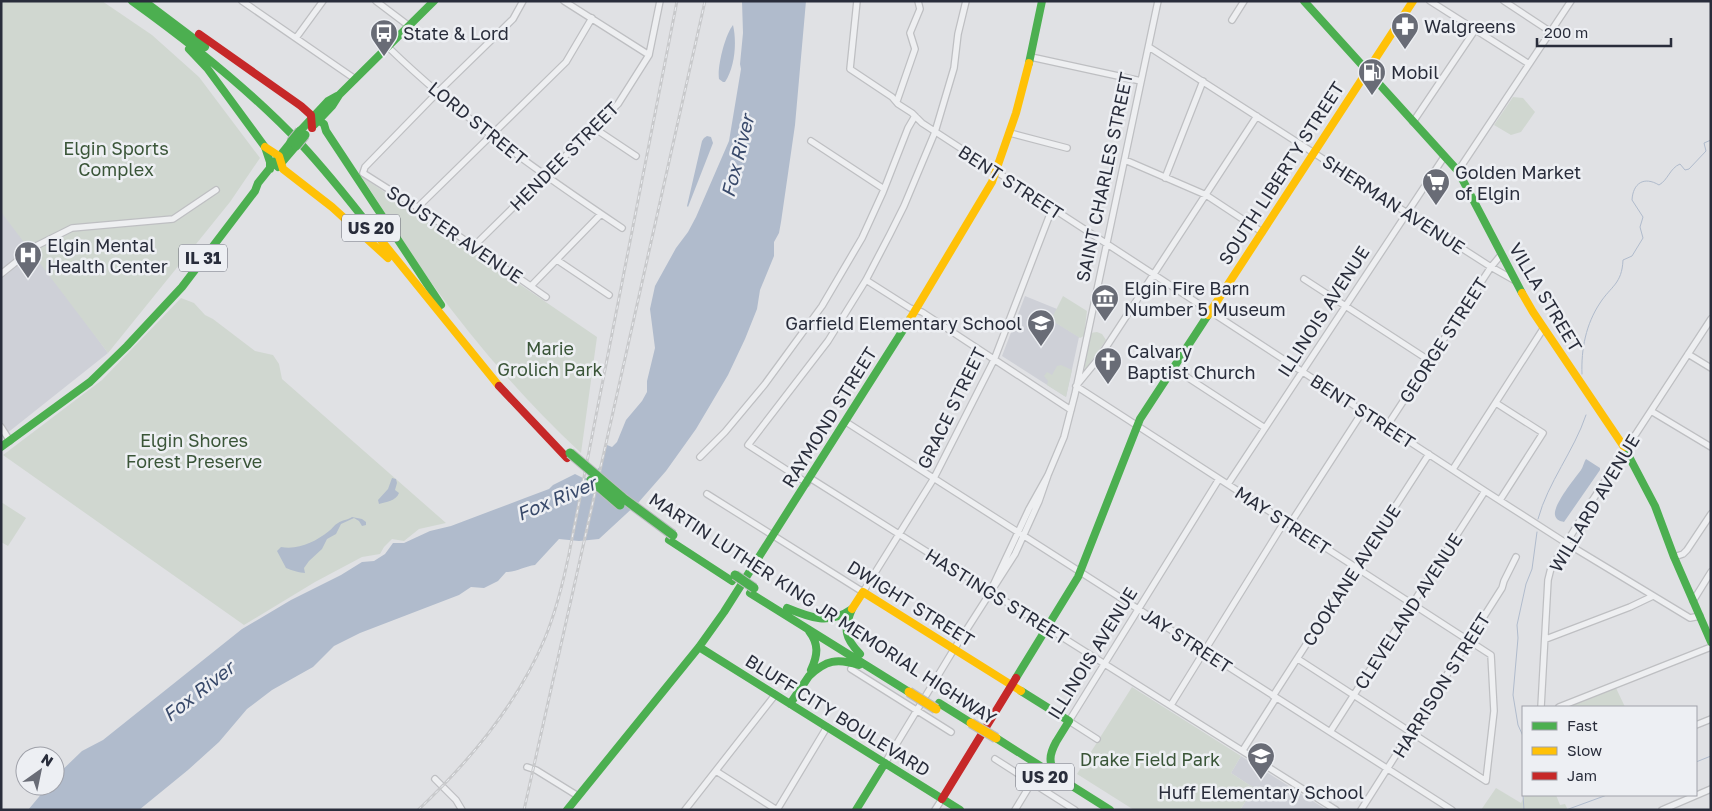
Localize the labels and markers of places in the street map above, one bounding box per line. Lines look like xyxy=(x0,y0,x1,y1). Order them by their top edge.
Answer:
pharmacy icon: Walgreens xyxy=(1390,11,1420,50)
place label: Walgreens xyxy=(1424,15,1516,37)
bus stop icon: State & Lord xyxy=(369,18,399,57)
place label: State & Lord xyxy=(403,22,509,44)
fuel station icon: Mobil xyxy=(1357,57,1387,96)
place label: Mobil xyxy=(1391,61,1439,83)
place label: Golden Market of Elgin xyxy=(1455,161,1581,204)
supermarket icon: Golden Market of Elgin xyxy=(1421,167,1451,206)
place label: Elgin Mental Health Center xyxy=(47,234,168,277)
hospital icon: Elgin Mental Health Center xyxy=(13,240,43,279)
place label: Elgin Fire Barn Number 5 Museum xyxy=(1124,277,1286,320)
museum icon: Elgin Fire Barn Number 5 Museum xyxy=(1090,283,1120,322)
school or university icon: Garfield Elementary School xyxy=(1026,308,1056,347)
place label: Garfield Elementary School xyxy=(785,312,1022,334)
place label: Calvary Baptist Church xyxy=(1127,340,1255,383)
church icon: Calvary Baptist Church xyxy=(1093,346,1123,385)
school or university icon: Huff Elementary School xyxy=(1246,741,1276,780)
place label: Huff Elementary School xyxy=(1158,781,1364,803)

